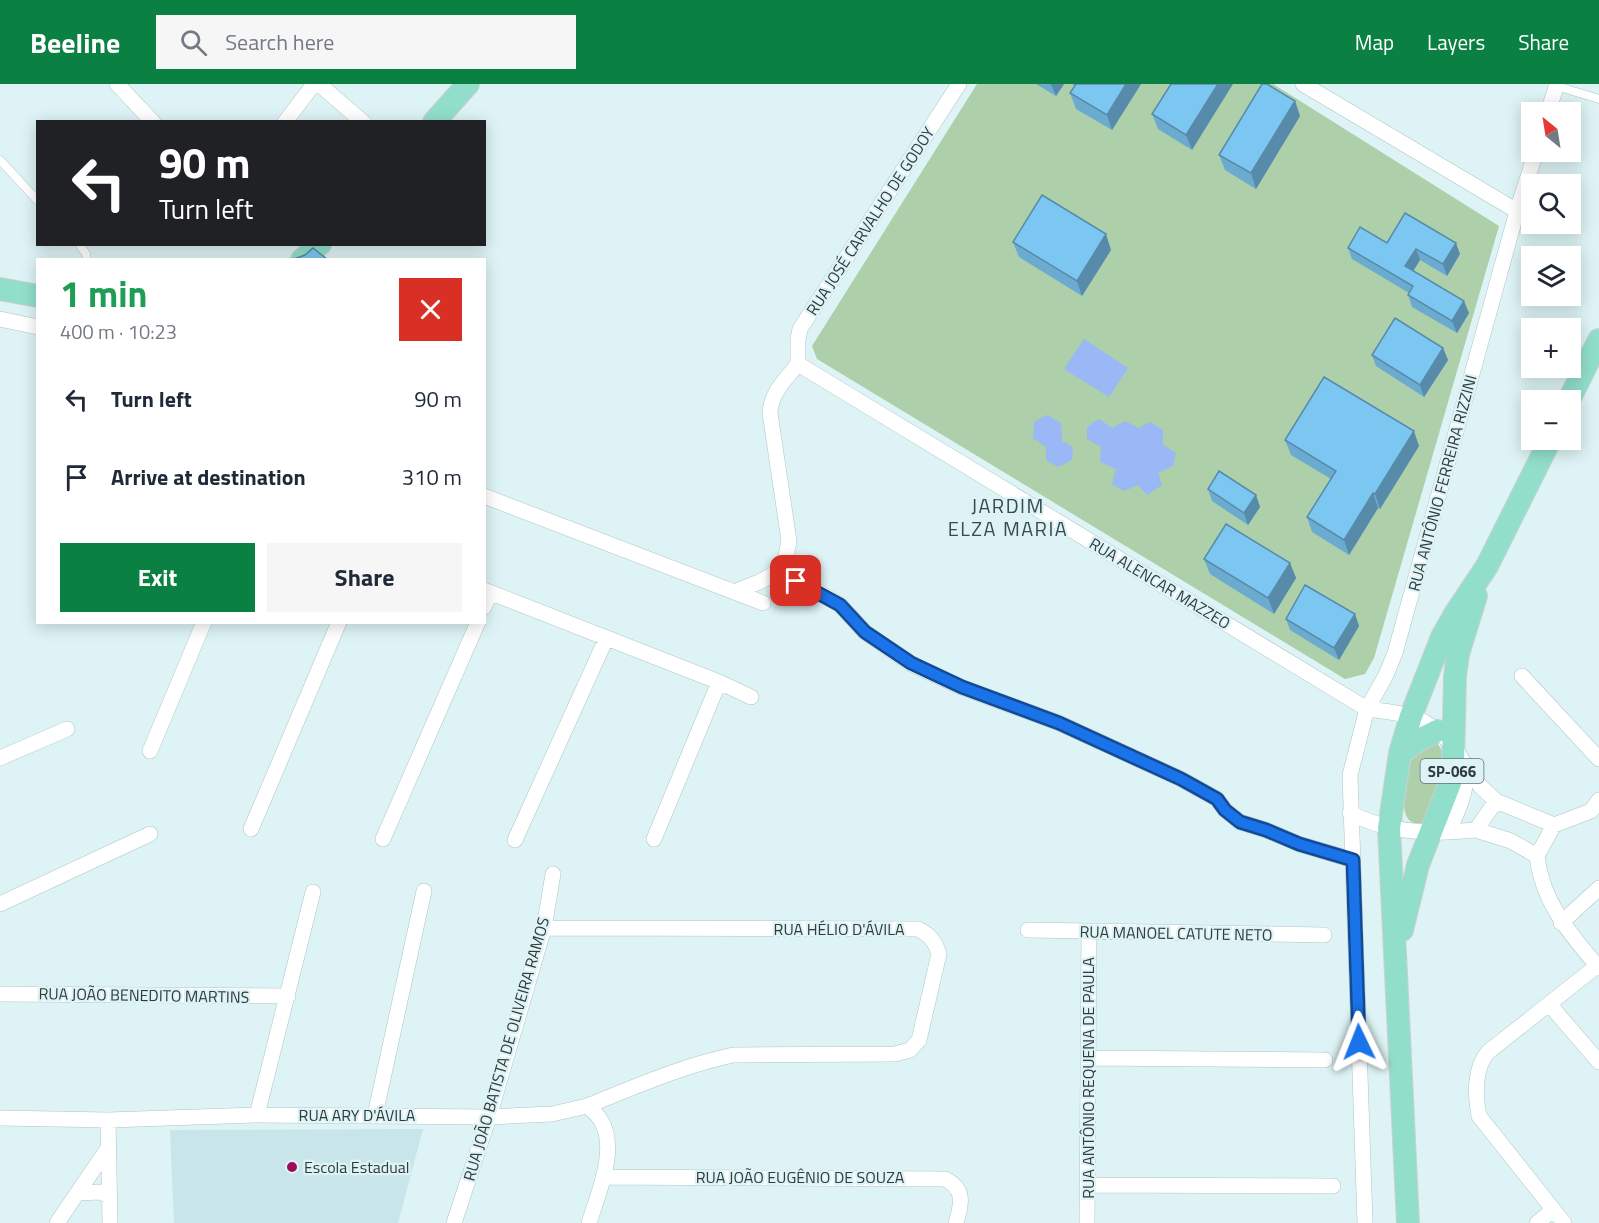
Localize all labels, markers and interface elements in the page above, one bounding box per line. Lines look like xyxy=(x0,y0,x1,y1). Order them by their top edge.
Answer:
search box xyxy=(156,15,576,69)
text: Beeline xyxy=(30,21,120,64)
text: Search here xyxy=(225,25,334,59)
icon: search xyxy=(177,26,210,59)
text: Map xyxy=(1355,26,1394,58)
text: Layers xyxy=(1427,26,1485,58)
text: Share xyxy=(1518,26,1569,58)
north arrow xyxy=(1521,102,1581,162)
map controls xyxy=(1521,102,1581,450)
street label: RUA JOSÉ CARVALHO DE GODOY xyxy=(800,122,940,320)
text: 90 m xyxy=(159,130,251,194)
icon: left xyxy=(60,144,138,222)
button: search xyxy=(1521,174,1581,234)
text: Turn left xyxy=(159,188,253,229)
button: layers xyxy=(1521,246,1581,306)
text: 1 min xyxy=(60,266,147,321)
button: close xyxy=(399,278,462,341)
text: 400 m · 10:23 xyxy=(60,316,177,347)
button: + xyxy=(1521,318,1581,378)
street label: RUA ANTÔNIO FERREIRA RIZZINI xyxy=(1402,372,1482,594)
text: Turn left xyxy=(111,382,192,416)
text: 90 m xyxy=(414,382,462,416)
icon: left xyxy=(60,383,93,416)
button: − xyxy=(1521,390,1581,450)
text: Arrive at destination xyxy=(111,460,306,494)
text: 310 m xyxy=(402,460,462,494)
icon: arrive xyxy=(60,461,93,494)
district label: JARDIM ELZA MARIA xyxy=(948,490,1068,544)
street label: RUA ALENCAR MAZZEO xyxy=(1085,531,1235,635)
button: Exit xyxy=(60,543,255,612)
button: Share xyxy=(267,543,462,612)
pin xyxy=(770,555,821,606)
icon: arrive xyxy=(779,564,812,597)
road number: SP-066 xyxy=(1420,759,1484,783)
street label: RUA JOÃO BATISTA DE OLIVEIRA RAMOS xyxy=(457,914,555,1184)
street label: RUA HÉLIO D'ÁVILA xyxy=(774,917,905,941)
street label: RUA MANOEL CATUTE NETO xyxy=(1079,919,1273,947)
street label: RUA ANTÔNIO REQUENA DE PAULA xyxy=(1076,957,1100,1199)
street label: RUA JOÃO BENEDITO MARTINS xyxy=(38,981,250,1009)
position arrow xyxy=(1327,1010,1391,1074)
street label: RUA ARY D'ÁVILA xyxy=(299,1103,416,1127)
place label: Escola Estadual xyxy=(304,1155,409,1179)
marker: Escola Estadual xyxy=(285,1160,299,1174)
street label: RUA JOÃO EUGÊNIO DE SOUZA xyxy=(696,1165,905,1189)

